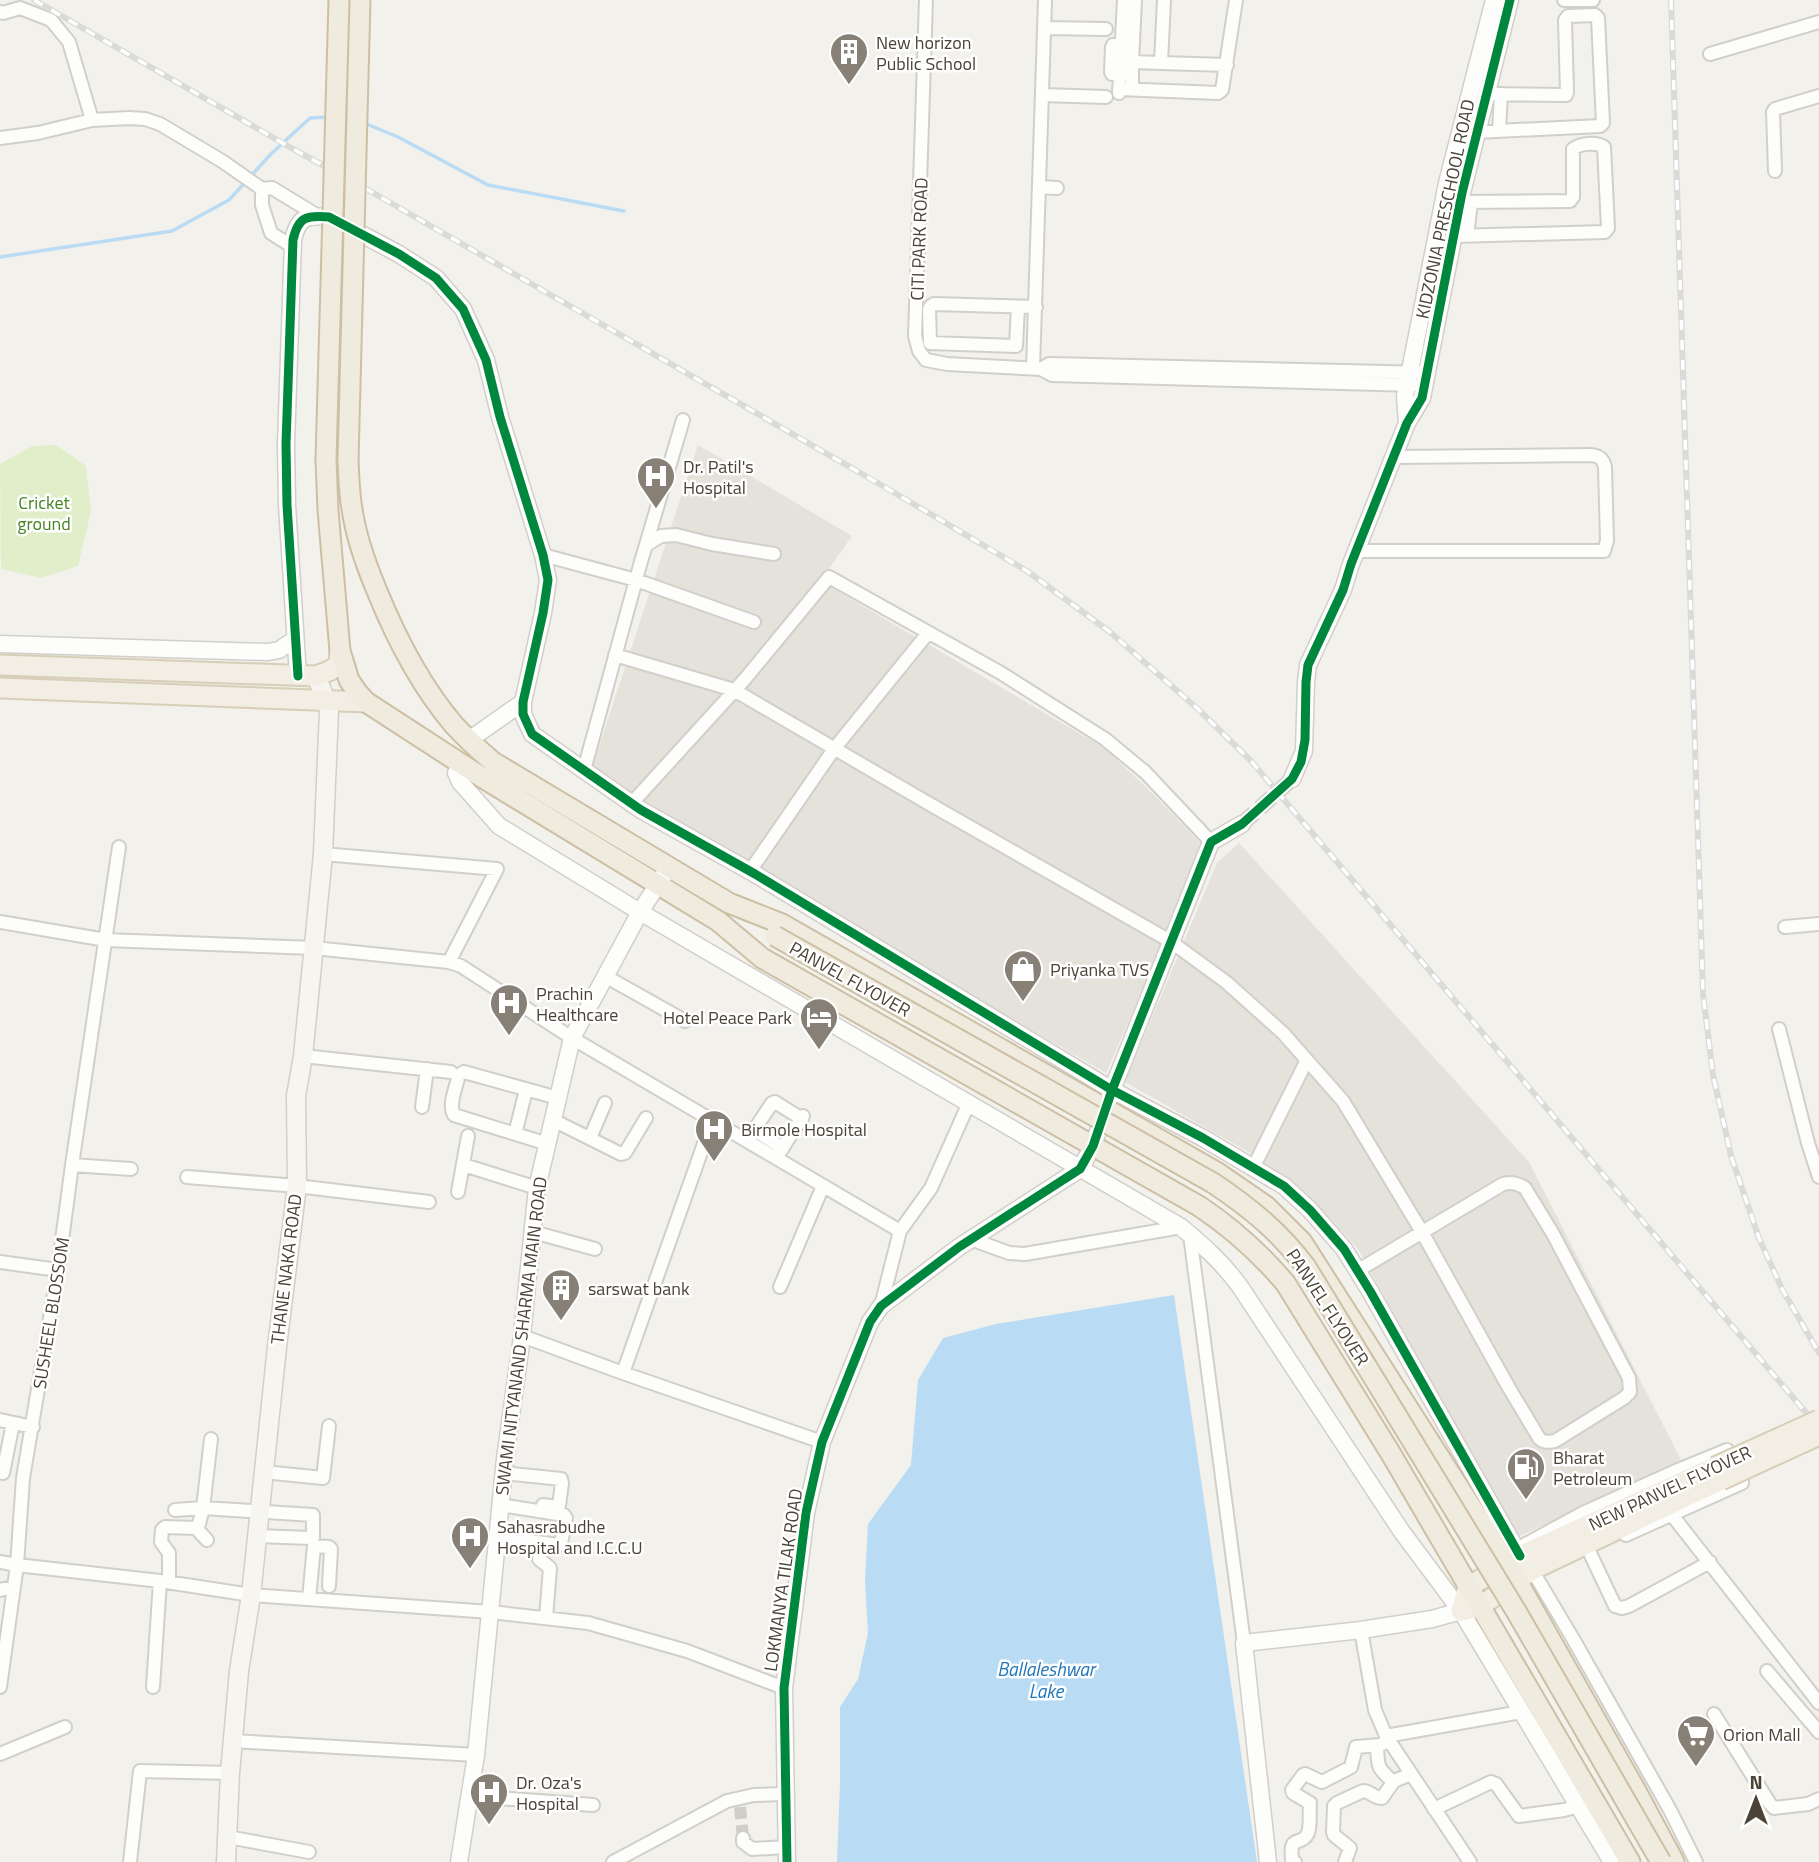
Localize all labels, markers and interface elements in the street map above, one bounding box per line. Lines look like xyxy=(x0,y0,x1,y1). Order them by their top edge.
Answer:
place label: New horizon Public School xyxy=(876,29,976,77)
building icon: New horizon Public School xyxy=(828,31,870,86)
street label: KIDZONIA PRESCHOOL ROAD xyxy=(1409,97,1481,321)
street label: CITI PARK ROAD xyxy=(903,177,935,301)
place label: Dr. Patil's Hospital xyxy=(683,453,754,501)
hospital icon: Dr. Patil's Hospital xyxy=(635,455,677,510)
park label: Cricket ground xyxy=(17,489,71,537)
street label: PANVEL FLYOVER xyxy=(784,935,916,1023)
shop icon: Priyanka TVS xyxy=(1002,948,1044,1003)
place label: Priyanka TVS xyxy=(1050,956,1149,983)
place label: Prachin Healthcare xyxy=(536,980,618,1028)
hospital icon: Prachin Healthcare xyxy=(488,982,530,1037)
hotel icon: Hotel Peace Park xyxy=(798,996,840,1051)
place label: Hotel Peace Park xyxy=(663,1004,792,1031)
hospital icon: Birmole Hospital xyxy=(693,1108,735,1163)
place label: Birmole Hospital xyxy=(741,1116,867,1143)
street label: SWAMI NITYANAND SHARMA MAIN ROAD xyxy=(488,1175,554,1497)
street label: THANE NAKA ROAD xyxy=(263,1192,309,1346)
street label: SUSHEEL BLOSSOM xyxy=(26,1235,76,1391)
street label: PANVEL FLYOVER xyxy=(1280,1243,1376,1371)
building icon: sarswat bank xyxy=(540,1267,582,1322)
place label: sarswat bank xyxy=(588,1275,690,1302)
street label: NEW PANVEL FLYOVER xyxy=(1584,1438,1756,1538)
place label: Bharat Petroleum xyxy=(1553,1444,1632,1492)
fuel station icon: Bharat Petroleum xyxy=(1505,1446,1547,1501)
street label: LOKMANYA TILAK ROAD xyxy=(757,1487,809,1673)
place label: Sahasrabudhe Hospital and I.C.C.U xyxy=(497,1513,643,1561)
hospital icon: Sahasrabudhe Hospital and I.C.C.U xyxy=(449,1515,491,1570)
water label: Ballaleshwar Lake xyxy=(997,1654,1097,1705)
supermarket icon: Orion Mall xyxy=(1675,1713,1717,1768)
place label: Orion Mall xyxy=(1723,1721,1801,1748)
north arrow xyxy=(1721,1764,1791,1834)
text: N xyxy=(1749,1767,1763,1796)
place label: Dr. Oza's Hospital xyxy=(516,1769,582,1817)
hospital icon: Dr. Oza's Hospital xyxy=(468,1771,510,1826)

